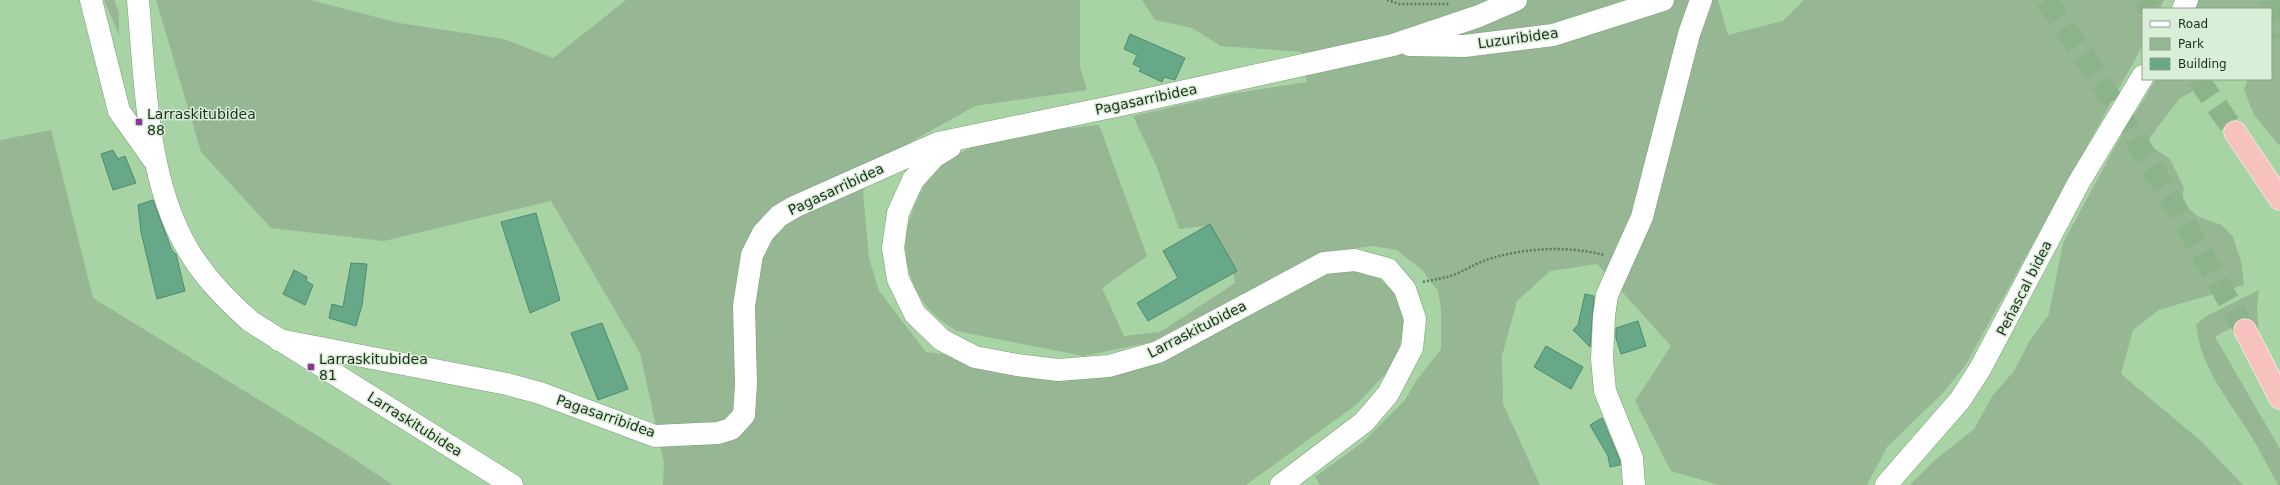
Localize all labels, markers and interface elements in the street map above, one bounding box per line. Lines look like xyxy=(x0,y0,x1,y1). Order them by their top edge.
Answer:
legend xyxy=(2142,8,2272,80)
text: Road xyxy=(2178,17,2208,31)
street label: Luzuribidea xyxy=(1477,24,1559,52)
text: Park xyxy=(2178,37,2204,51)
text: Building xyxy=(2178,57,2227,71)
street label: Pagasarribidea xyxy=(1094,80,1198,118)
place label: Larraskitubidea 88 xyxy=(147,106,256,138)
marker: Larraskitubidea 88 xyxy=(134,117,144,127)
street label: Pagasarribidea xyxy=(786,160,886,218)
street label: Peñascal bidea xyxy=(1993,238,2055,338)
street label: Larraskitubidea xyxy=(1145,297,1249,361)
place label: Larraskitubidea 81 xyxy=(319,351,428,383)
marker: Larraskitubidea 81 xyxy=(306,362,316,372)
street label: Larraskitubidea xyxy=(365,388,465,460)
street label: Pagasarribidea xyxy=(554,392,658,440)

